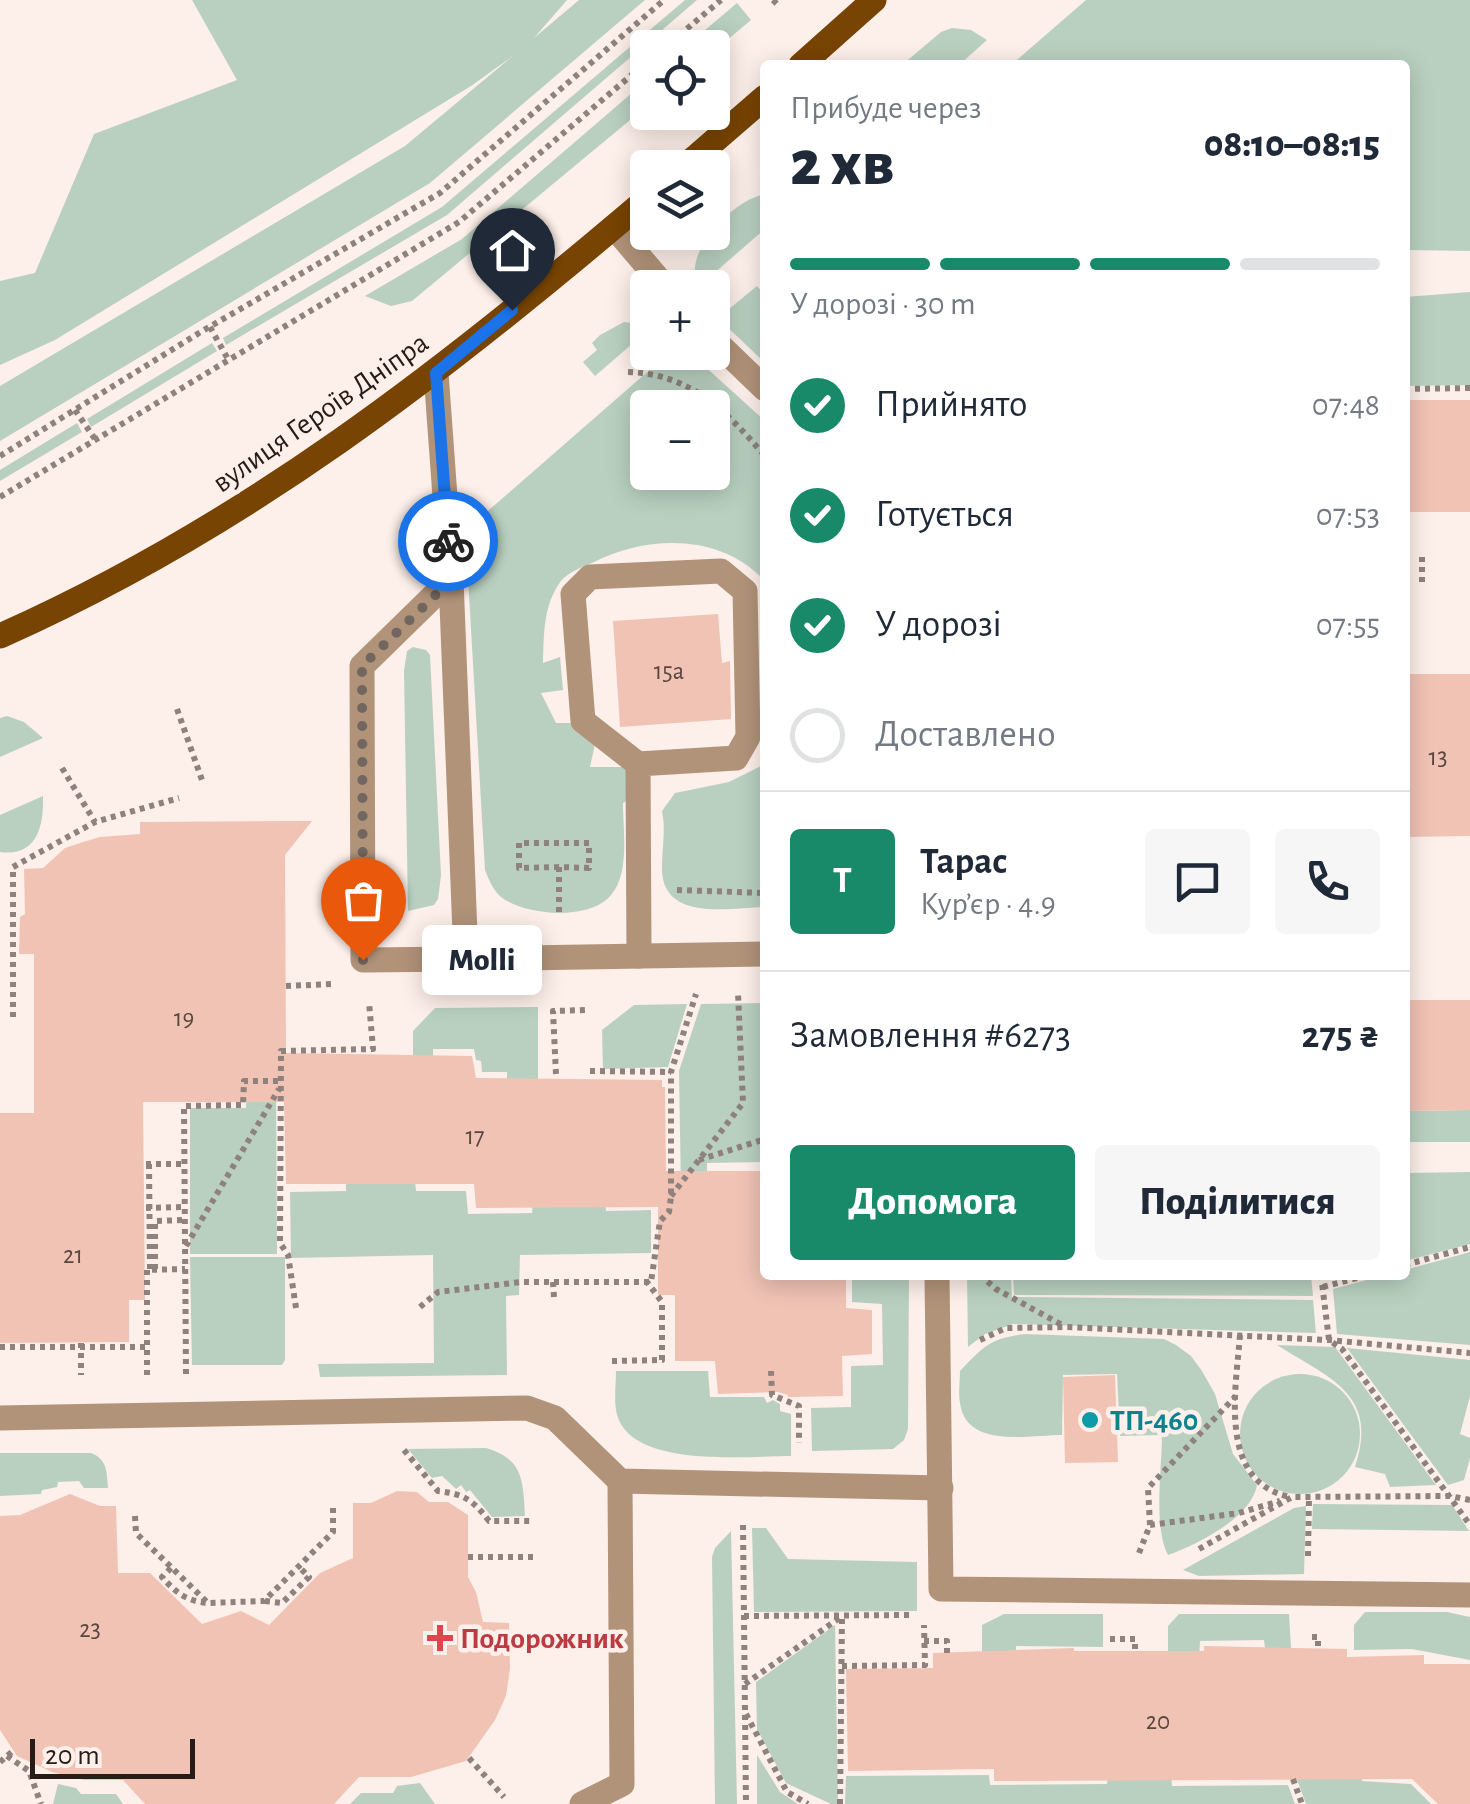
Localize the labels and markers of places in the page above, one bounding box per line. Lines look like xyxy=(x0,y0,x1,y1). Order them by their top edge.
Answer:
pin xyxy=(470,208,555,311)
pin xyxy=(321,858,406,961)
callout: Molli xyxy=(423,925,543,995)
place label: ТП-460 xyxy=(1110,1406,1198,1436)
marker: ТП-460 xyxy=(1079,1409,1101,1431)
place label: Подорожник xyxy=(460,1624,624,1654)
marker: Подорожник xyxy=(429,1627,451,1649)

